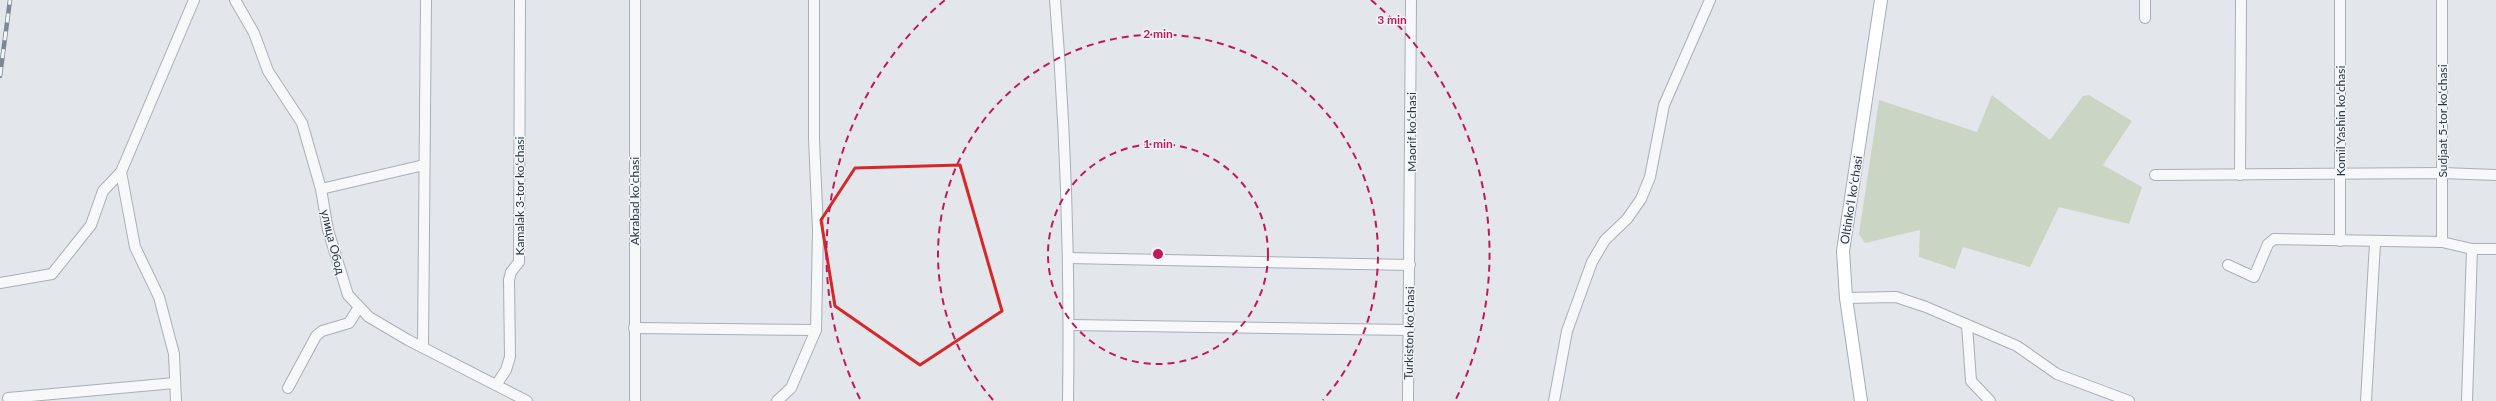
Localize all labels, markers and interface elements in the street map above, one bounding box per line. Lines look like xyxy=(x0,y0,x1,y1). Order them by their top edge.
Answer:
text: 3 min xyxy=(1377,12,1407,27)
text: 2 min xyxy=(1143,26,1173,41)
street label: Sudjaat 5-tor koʻchasi xyxy=(2435,64,2450,178)
street label: Komil Yashin koʻchasi xyxy=(2333,66,2348,176)
street label: Maorif koʻchasi xyxy=(1404,92,1419,172)
street label: Kamalak 3-tor koʻchasi xyxy=(512,136,527,255)
text: 1 min xyxy=(1143,136,1173,151)
street label: Oltinkoʻl koʻchasi xyxy=(1837,155,1865,245)
street label: Akrabad koʻchasi xyxy=(627,157,642,245)
street label: улица Обод xyxy=(318,208,348,277)
centre of rings xyxy=(1151,247,1165,261)
street label: Turkiston koʻchasi xyxy=(1401,286,1417,380)

